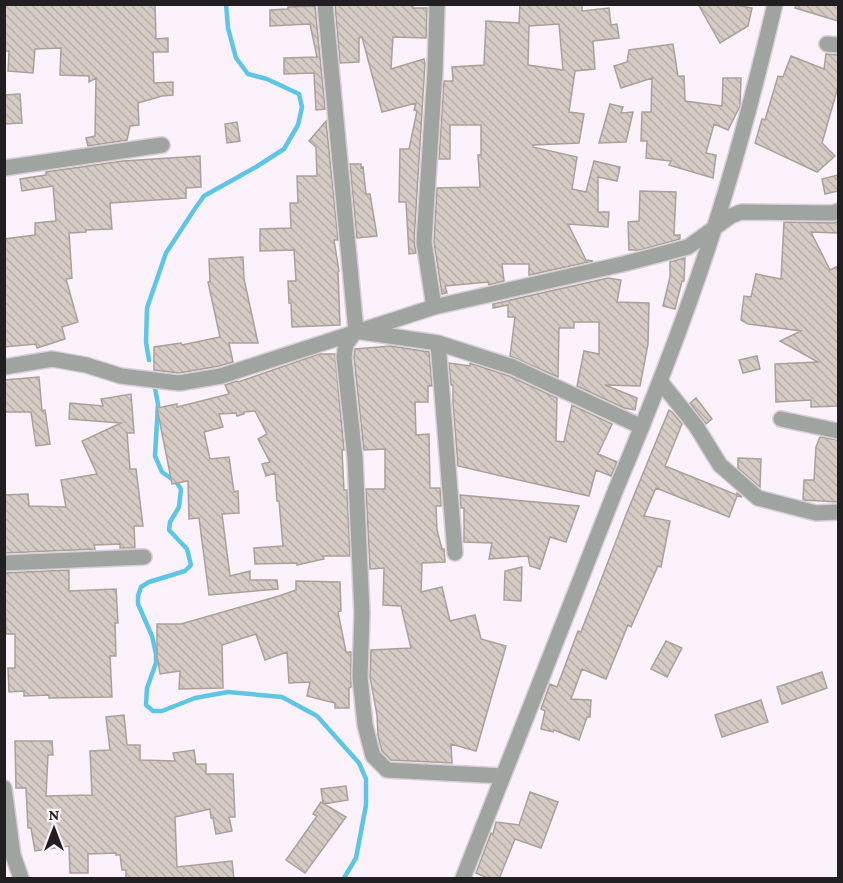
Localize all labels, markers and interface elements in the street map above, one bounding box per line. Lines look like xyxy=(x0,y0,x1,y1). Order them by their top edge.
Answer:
north arrow xyxy=(24,799,84,859)
text: N xyxy=(49,806,60,823)

